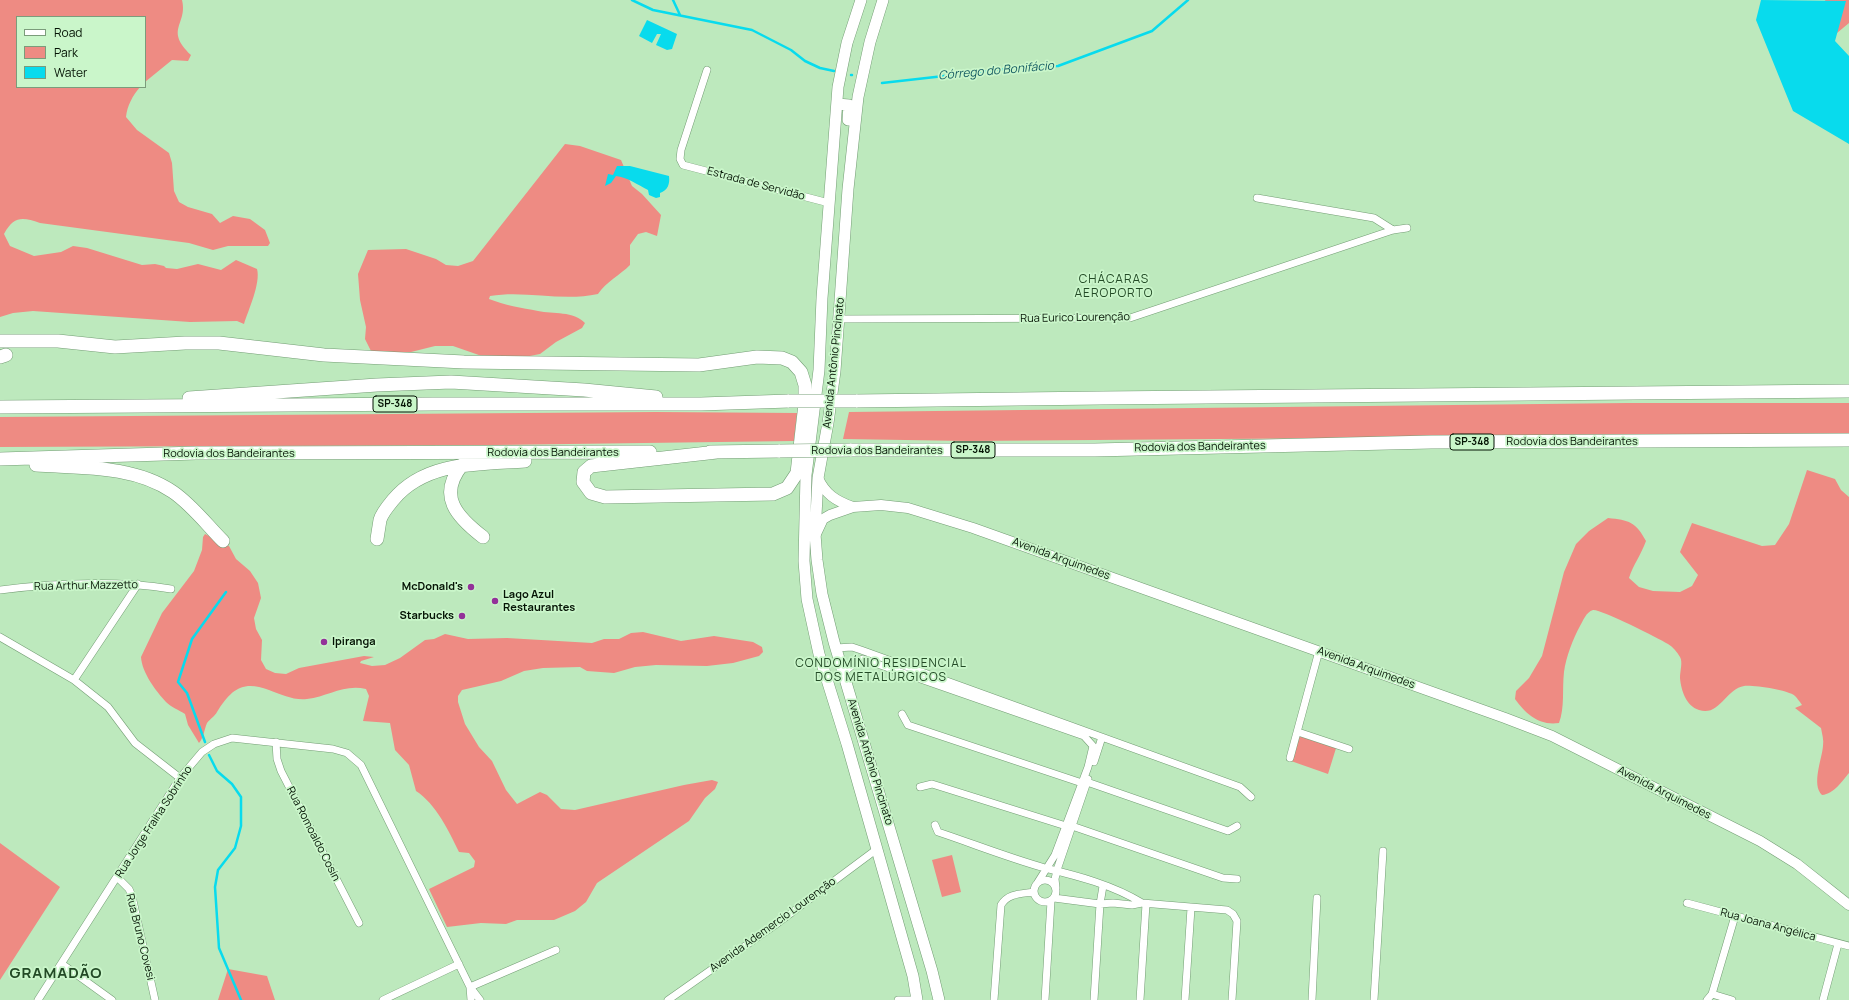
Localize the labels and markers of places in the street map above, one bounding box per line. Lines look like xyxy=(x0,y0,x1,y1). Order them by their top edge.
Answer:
place label: McDonald's xyxy=(402,580,463,594)
marker: McDonald's xyxy=(466,582,476,592)
place label: Lago Azul Restaurantes xyxy=(503,588,575,614)
marker: Lago Azul Restaurantes xyxy=(490,596,500,606)
place label: Starbucks xyxy=(400,609,454,623)
marker: Starbucks xyxy=(457,611,467,621)
place label: Ipiranga xyxy=(332,635,376,649)
marker: Ipiranga xyxy=(319,637,329,647)

